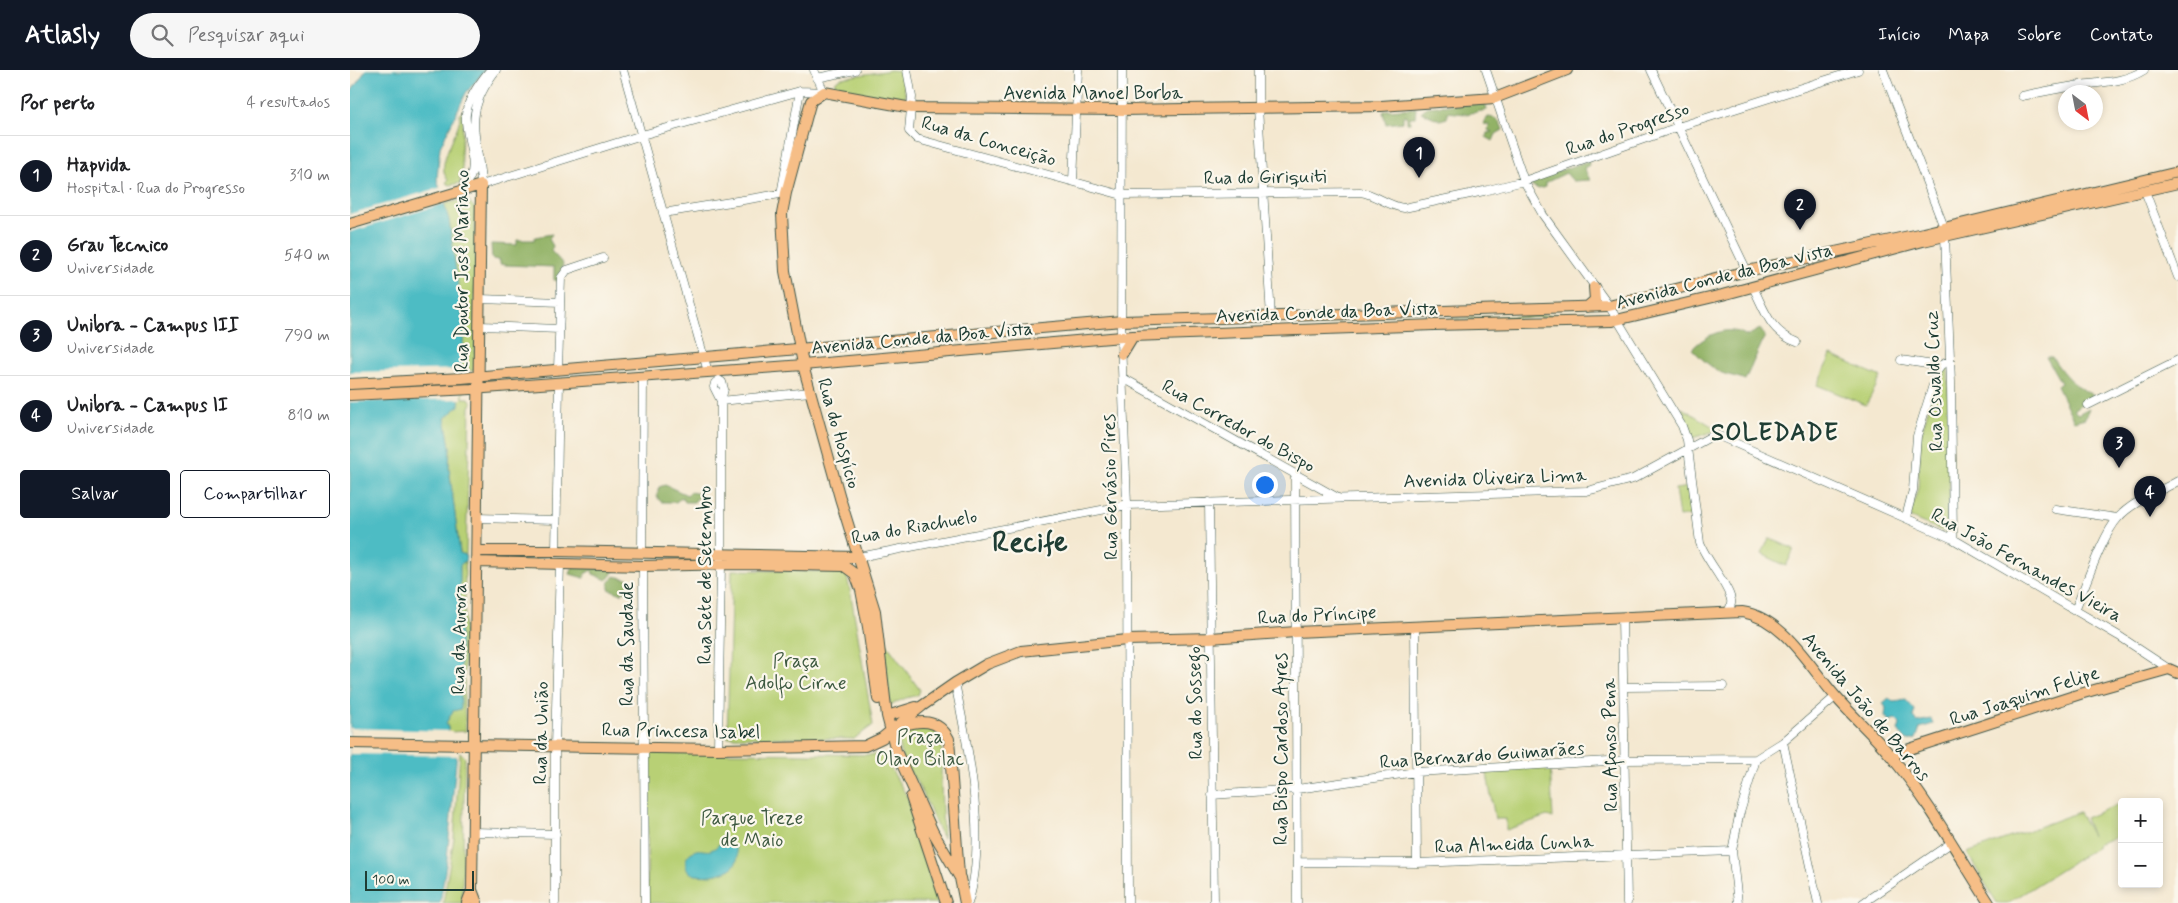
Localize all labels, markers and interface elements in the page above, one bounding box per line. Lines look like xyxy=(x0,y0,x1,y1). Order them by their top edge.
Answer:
search box xyxy=(130,13,480,58)
text: Atlasly xyxy=(25,20,100,51)
icon: search xyxy=(148,21,176,49)
text: Pesquisar aqui xyxy=(188,23,304,48)
text: Início xyxy=(1878,23,1920,47)
text: Mapa xyxy=(1948,23,1989,47)
text: Sobre xyxy=(2017,23,2062,47)
text: Contato xyxy=(2090,23,2153,47)
street label: Avenida Manoel Borba xyxy=(1003,81,1183,106)
north arrow xyxy=(2058,85,2103,130)
text: Por perto xyxy=(20,89,95,117)
text: 4 resultados xyxy=(246,92,330,113)
street label: Rua do Progresso xyxy=(1562,97,1693,163)
street label: Rua da Conceição xyxy=(918,110,1059,173)
pin: 1 xyxy=(1403,137,1435,178)
text: Hapvida xyxy=(67,153,130,178)
street label: Rua do Giriquiti xyxy=(1203,164,1327,191)
text: 1 xyxy=(32,165,40,186)
text: 310 m xyxy=(289,165,330,186)
street label: Rua Doutor José Mariano xyxy=(450,170,475,372)
text: Hospital · Rua do Progresso xyxy=(67,178,245,199)
pin: 2 xyxy=(1784,189,1816,230)
text: Grau Tecnico xyxy=(67,233,168,258)
street label: Avenida Conde da Boa Vista xyxy=(1613,237,1835,316)
text: 2 xyxy=(32,245,40,266)
text: 540 m xyxy=(284,245,330,266)
text: Universidade xyxy=(67,258,155,279)
street label: Avenida Conde da Boa Vista xyxy=(1215,296,1439,329)
street label: Rua Oswaldo Cruz xyxy=(1920,310,1949,452)
text: Unibra - Campus III xyxy=(67,313,239,338)
street label: Avenida Conde da Boa Vista xyxy=(810,316,1034,361)
text: 3 xyxy=(32,325,40,346)
text: 790 m xyxy=(284,325,330,346)
text: Universidade xyxy=(67,338,155,359)
street label: Rua Corredor do Bispo xyxy=(1157,374,1319,479)
street label: Rua do Hospício xyxy=(811,375,866,492)
text: Unibra - Campus II xyxy=(67,393,228,418)
text: 4 xyxy=(31,405,41,426)
text: 810 m xyxy=(287,405,330,426)
street label: Rua Gervásio Pires xyxy=(1097,414,1124,560)
text: Universidade xyxy=(67,418,155,439)
district label: SOLEDADE xyxy=(1711,418,1839,449)
pin: 3 xyxy=(2103,427,2135,468)
street label: Avenida Oliveira Lima xyxy=(1403,463,1588,494)
button: Salvar xyxy=(20,470,170,518)
button: Compartilhar xyxy=(180,470,330,518)
your location xyxy=(1252,472,1278,498)
pin: 4 xyxy=(2134,476,2166,517)
street label: Rua Sete de Setembro xyxy=(693,486,718,665)
street label: Rua João Fernandes Vieira xyxy=(1926,502,2126,628)
street label: Rua do Riachuelo xyxy=(849,504,979,551)
district label: Recife xyxy=(992,524,1068,562)
street label: Rua da Saudade xyxy=(615,582,640,706)
street label: Rua da Aurora xyxy=(446,583,473,695)
street label: Rua do Príncipe xyxy=(1257,600,1377,631)
street label: Avenida João de Barros xyxy=(1796,627,1936,787)
street label: Rua do Sossego xyxy=(1182,646,1212,760)
park label: Praça Adolfo Cirne xyxy=(745,649,847,699)
street label: Rua Bispo Cardoso Ayres xyxy=(1269,653,1295,845)
street label: Rua Joaquim Felipe xyxy=(1946,660,2103,732)
street label: Rua Afonso Pena xyxy=(1597,677,1627,812)
street label: Rua da União xyxy=(528,681,555,785)
street label: Rua Princesa Isabel xyxy=(601,718,761,745)
park label: Praça Olavo Bilac xyxy=(876,725,964,772)
street label: Rua Bernardo Guimarães xyxy=(1379,736,1586,775)
map controls xyxy=(2118,798,2163,888)
button: + xyxy=(2118,798,2163,843)
park label: Parque Treze de Maio xyxy=(701,806,803,853)
street label: Rua Almeida Cunha xyxy=(1434,829,1595,860)
button: − xyxy=(2118,843,2163,888)
scale bar xyxy=(365,868,474,891)
text: 100 m xyxy=(372,871,410,889)

